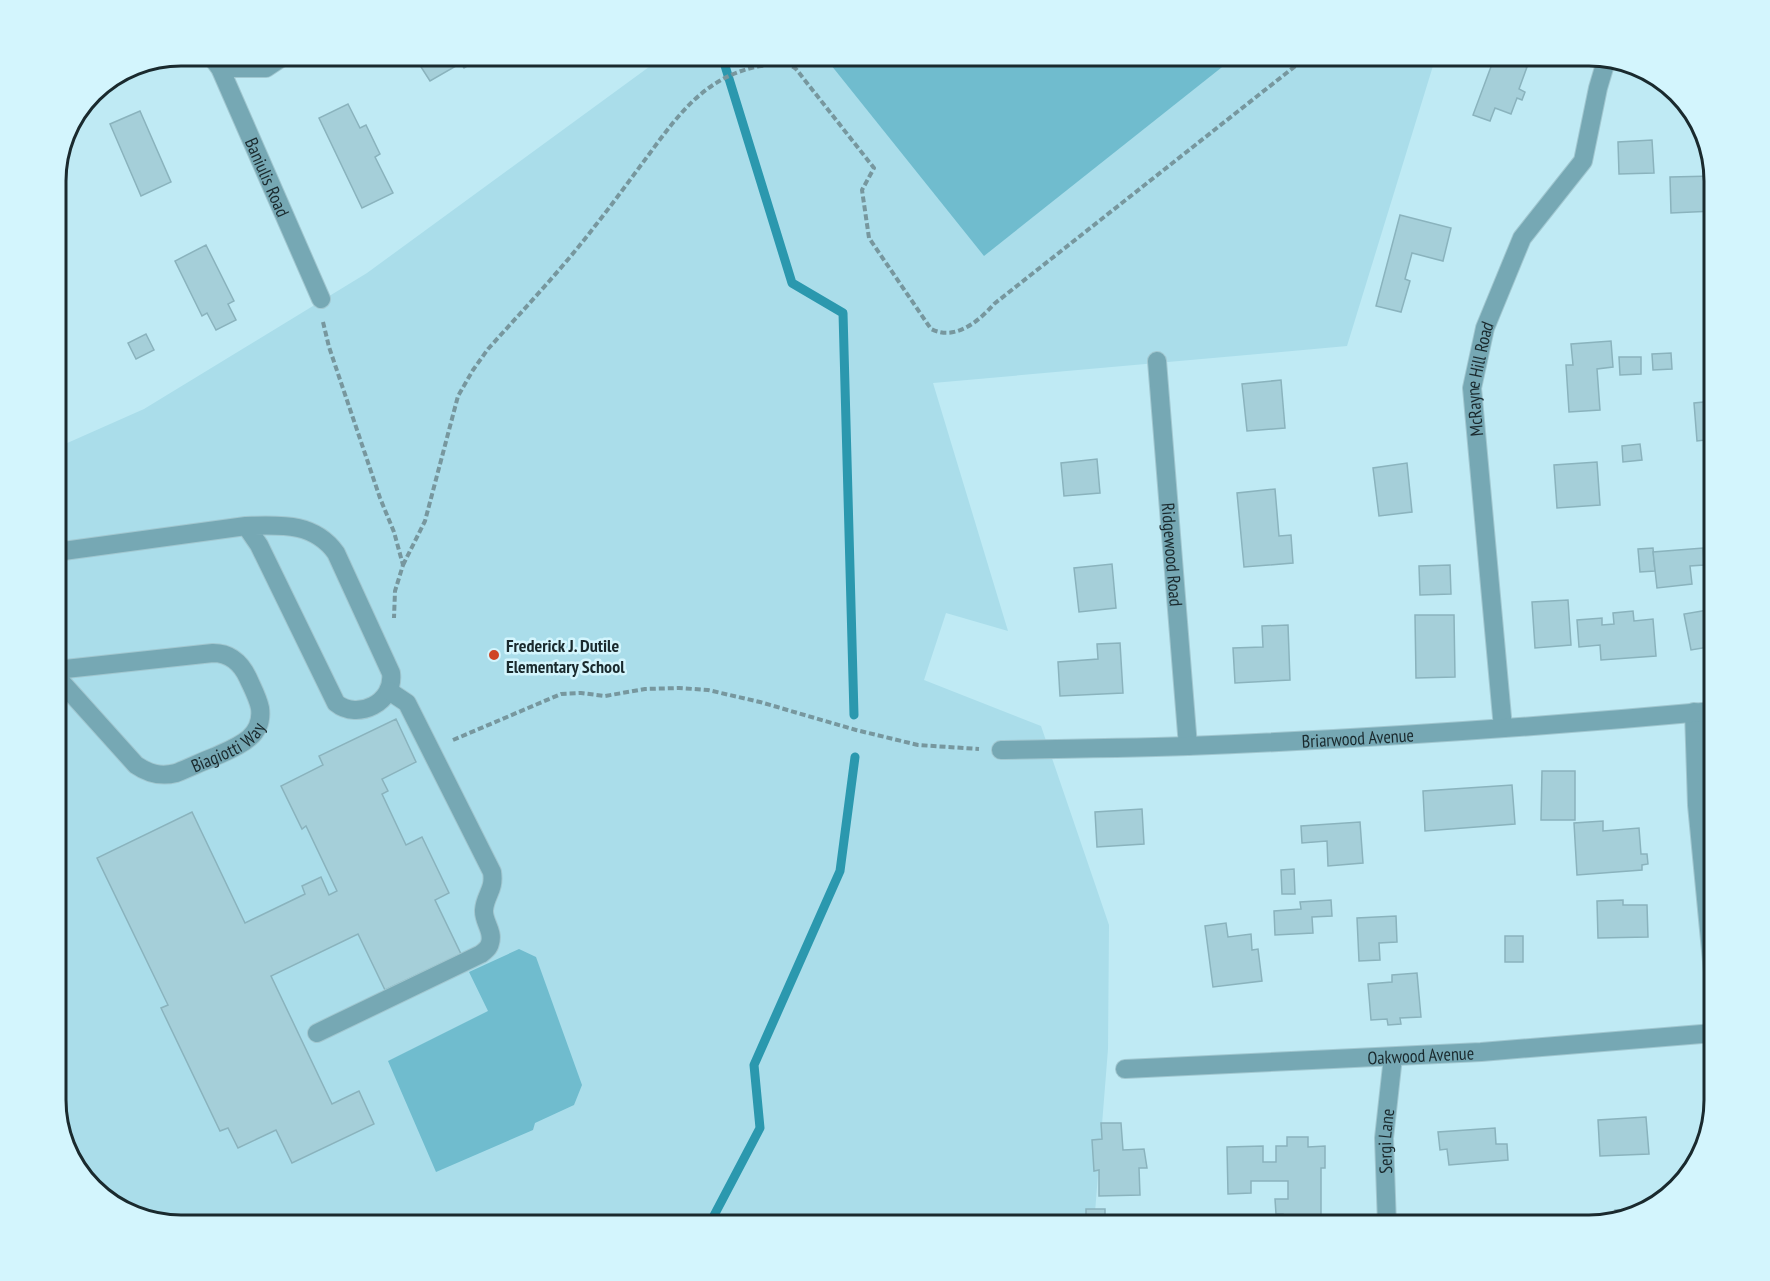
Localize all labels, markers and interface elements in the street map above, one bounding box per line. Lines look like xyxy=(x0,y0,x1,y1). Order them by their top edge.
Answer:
street label: Baniulis Road xyxy=(240,134,295,220)
street label: McRayne Hill Road xyxy=(1461,318,1498,437)
street label: Ridgewood Road xyxy=(1157,502,1188,607)
place label: Frederick J. Dutile Elementary School xyxy=(506,634,625,678)
marker: Frederick J. Dutile Elementary School xyxy=(487,648,501,662)
street label: Biagiotti Way xyxy=(187,719,270,777)
street label: Briarwood Avenue xyxy=(1301,723,1414,752)
street label: Oakwood Avenue xyxy=(1367,1041,1475,1069)
street label: Sergi Lane xyxy=(1373,1107,1399,1174)

